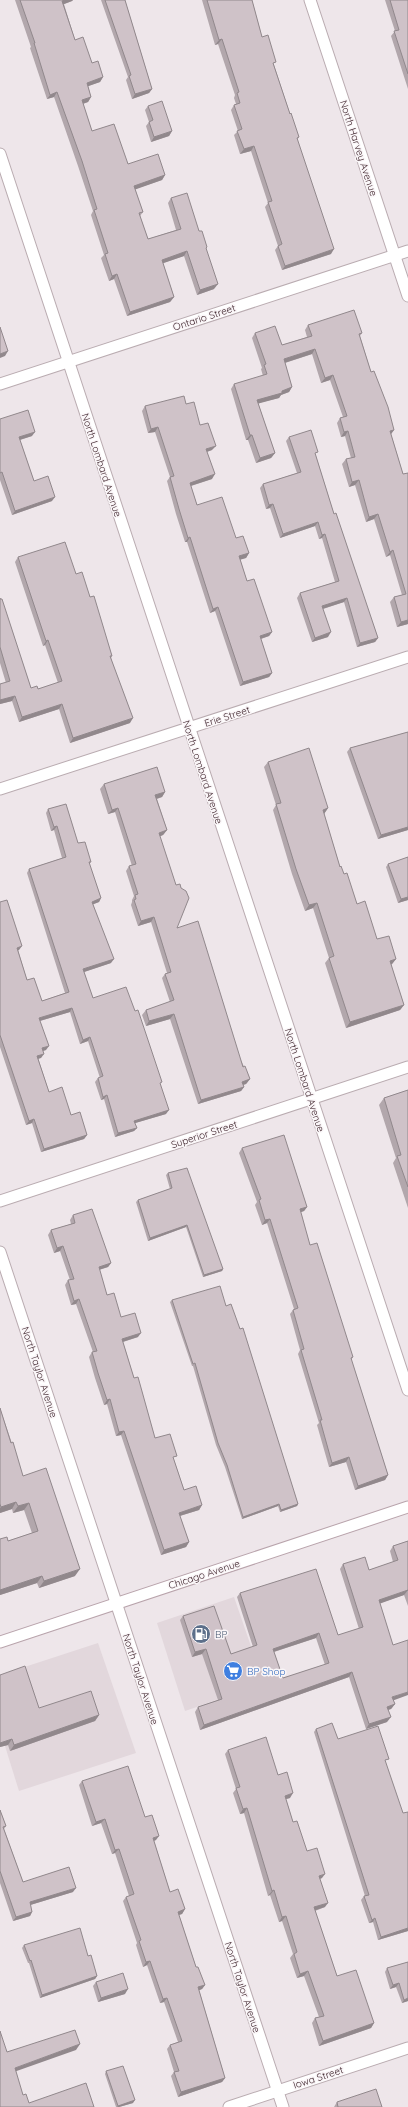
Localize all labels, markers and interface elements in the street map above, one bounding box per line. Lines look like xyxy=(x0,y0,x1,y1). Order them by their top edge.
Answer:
street label: North Harvey Avenue xyxy=(337,99,380,198)
street label: Ontario Street xyxy=(171,301,238,334)
street label: North Lombard Avenue xyxy=(79,412,125,519)
street label: Erie Street xyxy=(203,703,252,730)
street label: North Lombard Avenue xyxy=(180,719,226,826)
street label: North Lombard Avenue xyxy=(282,1027,328,1134)
street label: Superior Street xyxy=(169,1117,240,1151)
street label: North Taylor Avenue xyxy=(19,1325,60,1420)
street label: Chicago Avenue xyxy=(167,1557,242,1592)
fuel station icon: BP xyxy=(190,1623,212,1645)
place label: BP xyxy=(215,1628,228,1641)
street label: North Taylor Avenue xyxy=(120,1632,161,1727)
supermarket icon: BP Shop xyxy=(222,1660,244,1682)
place label: BP Shop xyxy=(247,1665,286,1678)
street label: North Taylor Avenue xyxy=(222,1940,263,2035)
street label: Iowa Street xyxy=(291,2063,346,2092)

